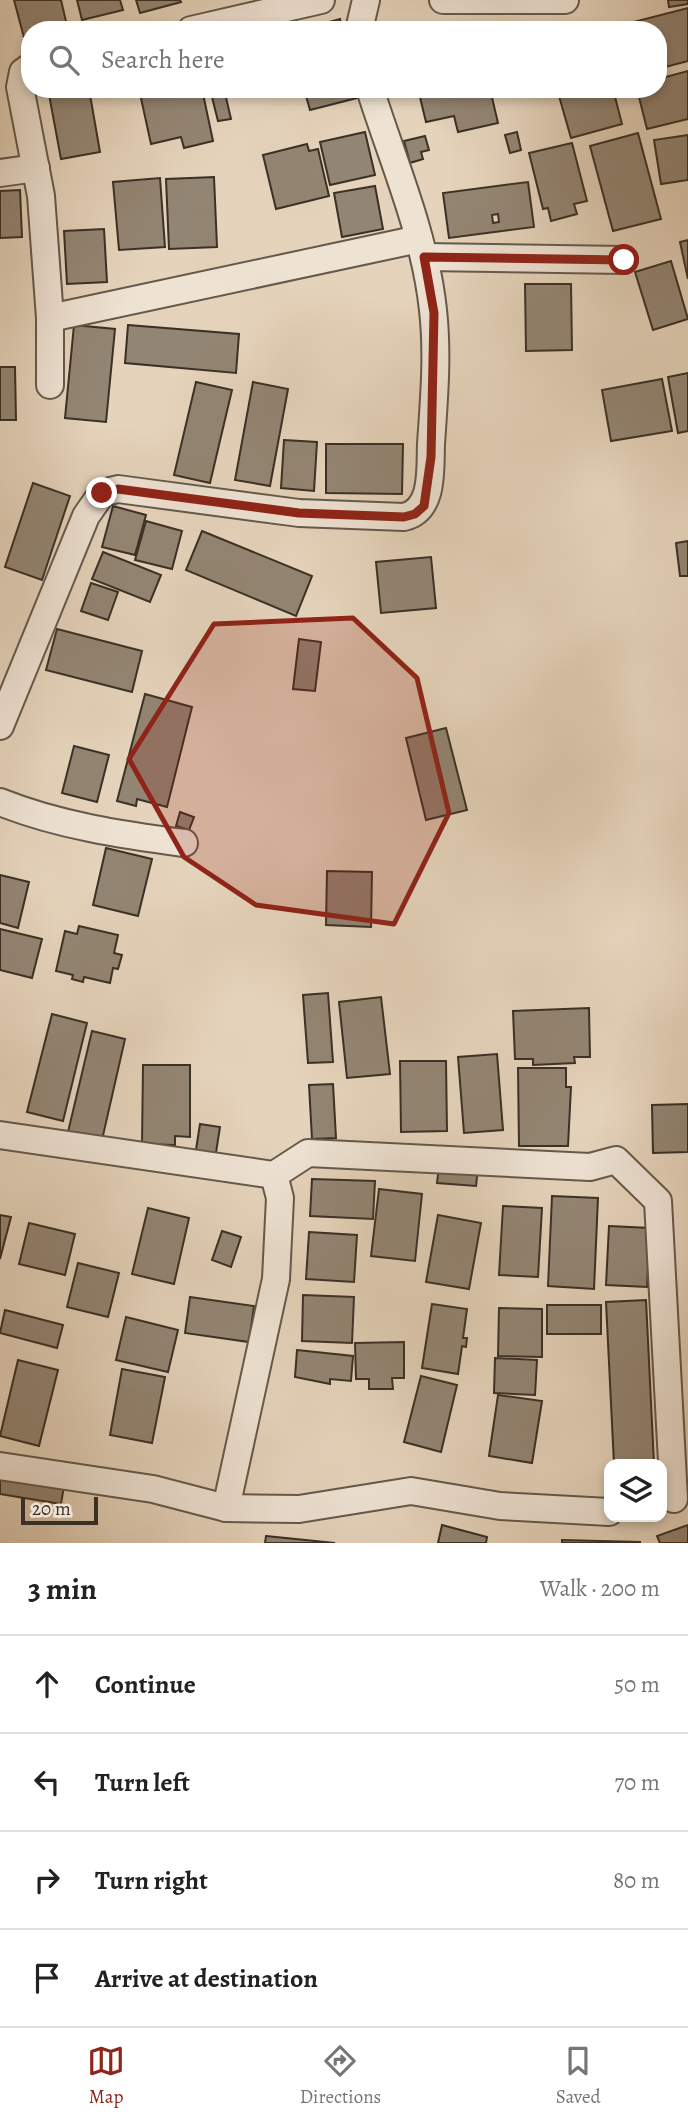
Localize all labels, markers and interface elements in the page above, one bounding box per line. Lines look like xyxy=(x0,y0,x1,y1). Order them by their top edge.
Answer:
search box xyxy=(21,21,667,98)
icon: search xyxy=(45,41,83,79)
text: Search here xyxy=(101,42,225,77)
route start xyxy=(608,244,639,275)
route end xyxy=(86,477,117,508)
map controls xyxy=(604,1459,667,1522)
button: layers xyxy=(604,1459,667,1522)
scale bar xyxy=(21,1494,98,1526)
text: 20 m xyxy=(32,1496,71,1522)
text: 3 min xyxy=(28,1569,97,1609)
text: Walk · 200 m xyxy=(540,1573,660,1604)
icon: ahead xyxy=(28,1665,66,1703)
text: Continue xyxy=(95,1667,196,1702)
text: 50 m xyxy=(614,1669,660,1700)
icon: left xyxy=(28,1763,66,1801)
text: Turn left xyxy=(95,1765,190,1800)
text: 70 m xyxy=(614,1767,660,1798)
icon: right xyxy=(28,1861,66,1899)
text: Turn right xyxy=(95,1863,208,1898)
text: 80 m xyxy=(613,1865,660,1896)
icon: arrive xyxy=(28,1959,66,1997)
text: Arrive at destination xyxy=(95,1961,318,1996)
tab: Map xyxy=(87,2042,125,2110)
tab: Directions xyxy=(300,2042,381,2110)
tab: Saved xyxy=(556,2042,601,2110)

